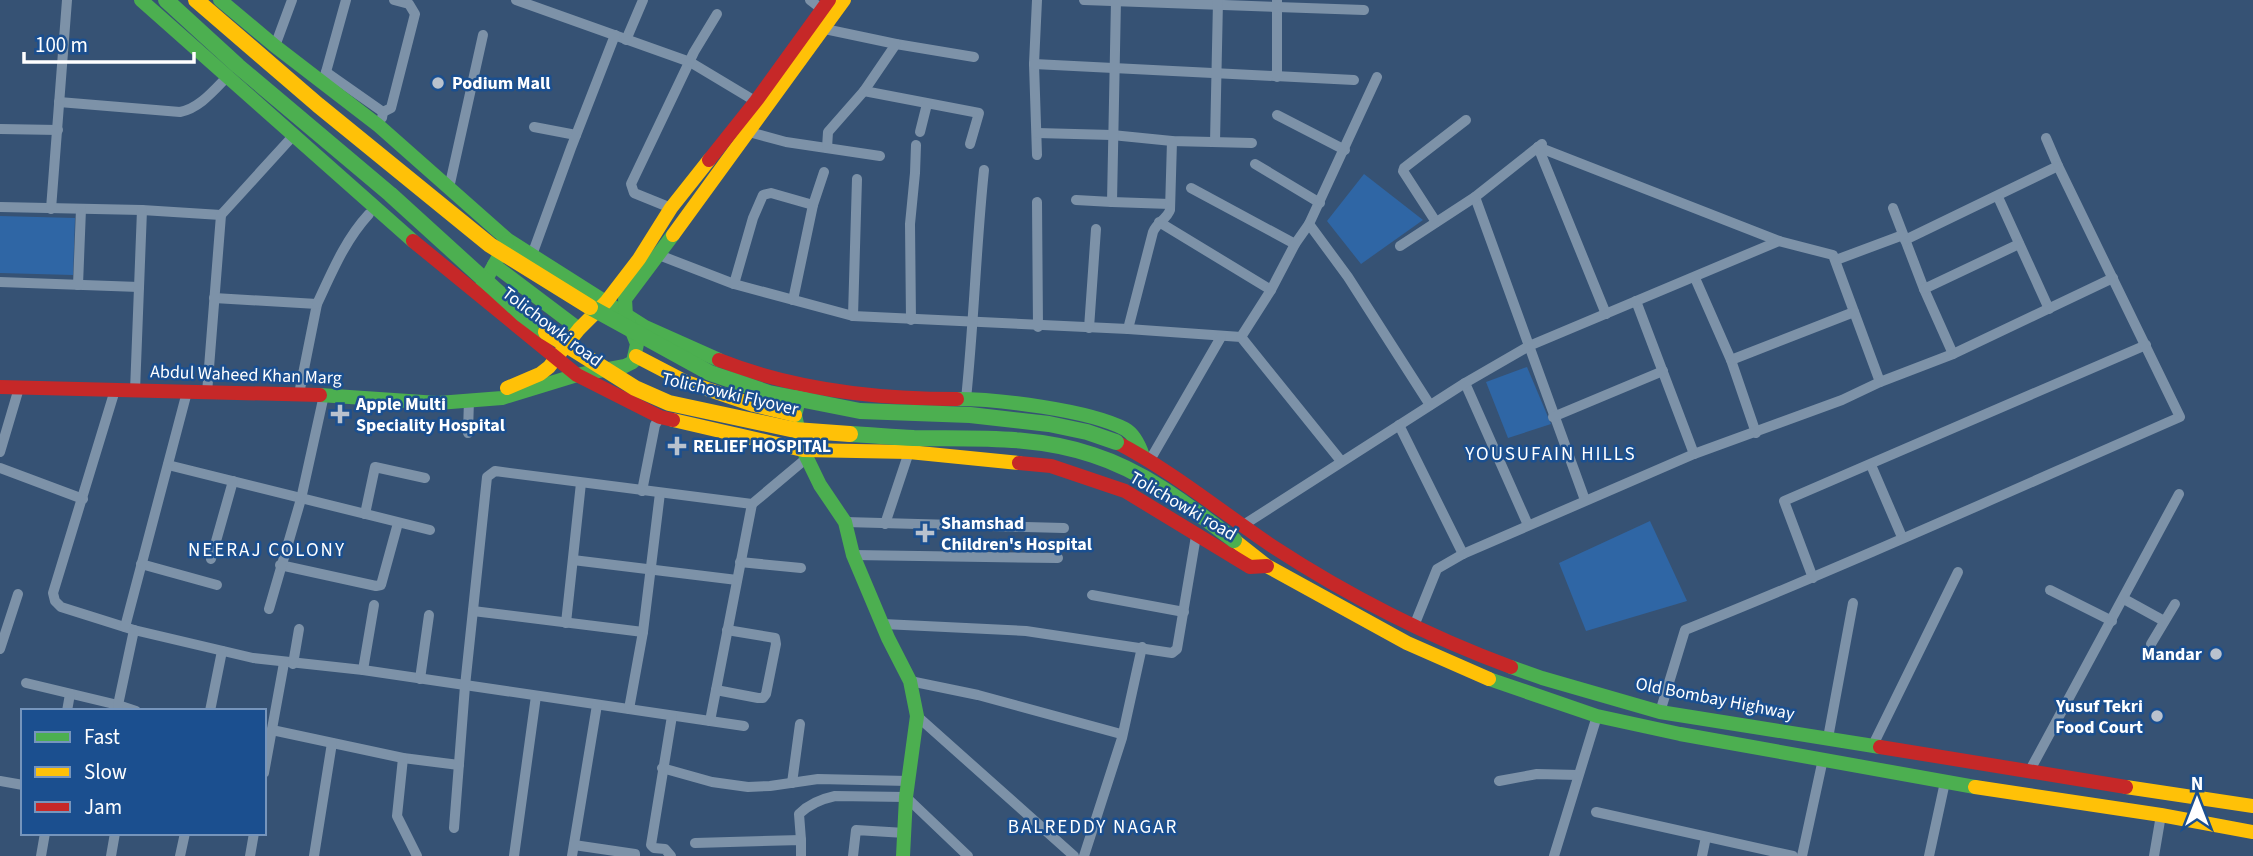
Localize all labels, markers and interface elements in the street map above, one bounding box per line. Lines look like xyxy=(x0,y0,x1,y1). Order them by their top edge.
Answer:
scale bar xyxy=(24,21,194,65)
text: 100 m xyxy=(35,30,88,60)
place label: Podium Mall xyxy=(452,71,550,96)
marker: Podium Mall xyxy=(430,75,446,91)
street label: Tolichowki road xyxy=(497,281,607,373)
street label: Abdul Waheed Khan Marg xyxy=(150,359,342,391)
street label: Tolichowki Flyover xyxy=(659,366,802,422)
place label: Apple Multi Speciality Hospital xyxy=(355,392,505,438)
marker: Apple Multi Speciality Hospital xyxy=(330,404,350,424)
place label: RELIEF HOSPITAL xyxy=(693,434,831,459)
marker: RELIEF HOSPITAL xyxy=(667,436,687,456)
district label: YOUSUFAIN HILLS xyxy=(1464,441,1637,468)
street label: Tolichowki road xyxy=(1125,465,1241,547)
place label: Shamshad Children's Hospital xyxy=(941,511,1092,557)
marker: Shamshad Children's Hospital xyxy=(915,523,935,543)
district label: NEERAJ COLONY xyxy=(188,537,346,564)
place label: Mandar xyxy=(2142,642,2203,667)
marker: Mandar xyxy=(2208,646,2224,662)
street label: Old Bombay Highway xyxy=(1633,671,1797,727)
place label: Yusuf Tekri Food Court xyxy=(2055,694,2143,740)
marker: Yusuf Tekri Food Court xyxy=(2149,708,2165,724)
legend xyxy=(21,709,266,835)
text: Fast xyxy=(84,722,120,752)
text: Slow xyxy=(84,757,127,787)
north arrow xyxy=(2162,765,2232,835)
text: N xyxy=(2191,771,2203,798)
text: Jam xyxy=(84,792,122,822)
district label: BALREDDY NAGAR xyxy=(1008,814,1178,841)

